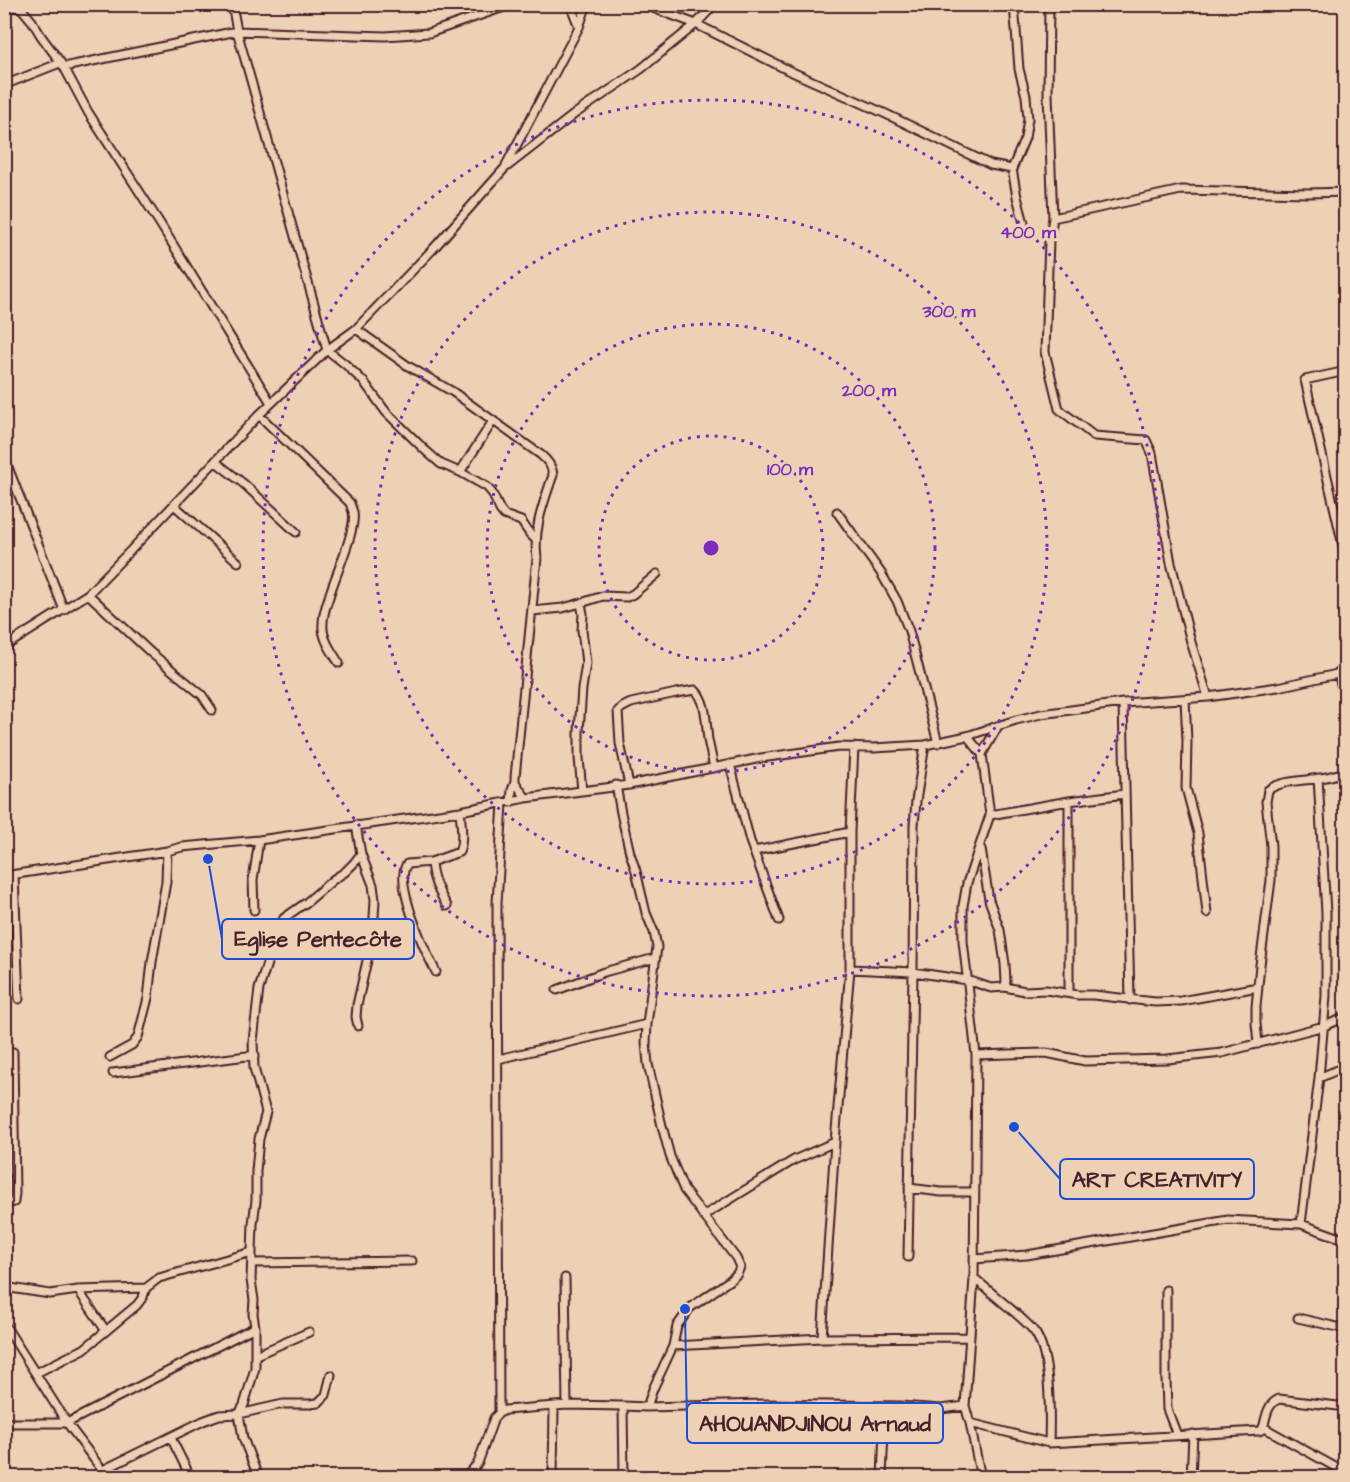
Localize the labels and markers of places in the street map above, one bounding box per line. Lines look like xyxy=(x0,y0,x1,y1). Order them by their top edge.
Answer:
centre of rings xyxy=(701,538,721,558)
callout: Eglise Pentecôte xyxy=(222,919,414,959)
callout: ART CREATIVITY xyxy=(1060,1159,1254,1199)
callout: AHOUANDJINOU Arnaud xyxy=(687,1403,943,1443)

